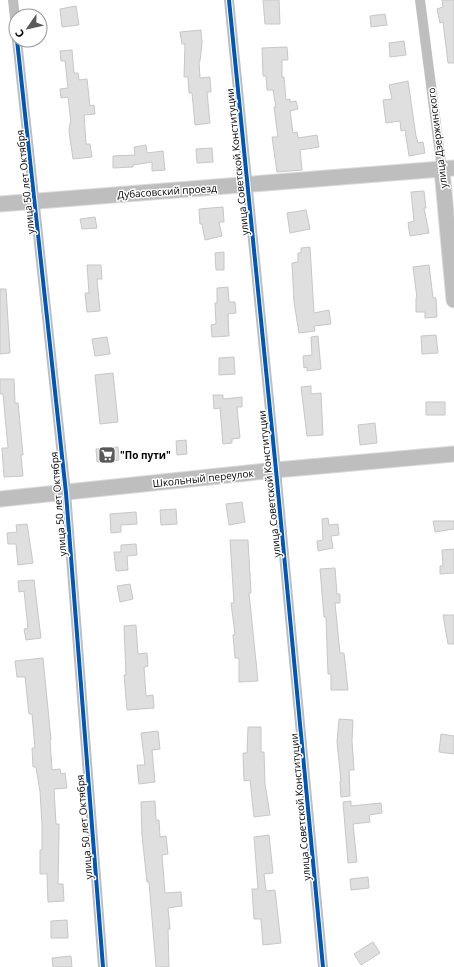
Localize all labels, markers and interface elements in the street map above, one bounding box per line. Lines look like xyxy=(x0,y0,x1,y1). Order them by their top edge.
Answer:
north arrow xyxy=(8,8,48,48)
text: С xyxy=(11,27,27,41)
street label: улица Дзержинского xyxy=(424,87,450,189)
street label: улица Советской Конституции xyxy=(222,88,252,236)
street label: улица 50 лет Октября xyxy=(13,129,37,235)
street label: Дубасовский проезд xyxy=(117,181,217,201)
street label: улица Советской Конституции xyxy=(254,410,284,558)
supermarket icon: "По пути" xyxy=(97,445,117,465)
place label: "По пути" xyxy=(120,448,171,462)
street label: улица 50 лет Октября xyxy=(46,451,70,557)
street label: Школьный переулок xyxy=(152,466,255,490)
street label: улица Советской Конституции xyxy=(287,733,313,881)
street label: улица 50 лет Октября xyxy=(72,774,96,880)

